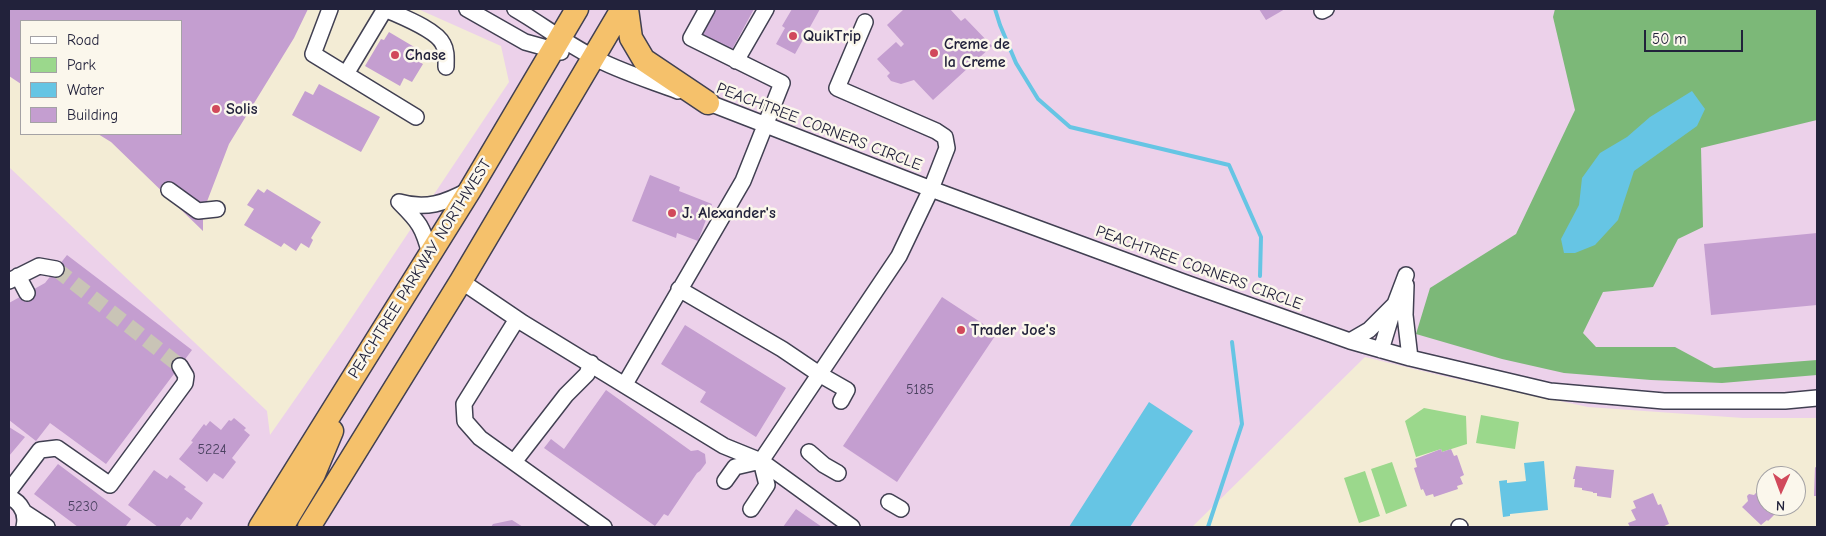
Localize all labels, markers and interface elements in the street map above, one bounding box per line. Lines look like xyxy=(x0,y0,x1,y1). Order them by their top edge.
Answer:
legend xyxy=(20,20,182,135)
scale bar xyxy=(1646,20,1745,52)
place label: QuikTrip xyxy=(803,26,861,46)
marker: QuikTrip xyxy=(787,30,799,42)
text: 50 m xyxy=(1652,30,1687,48)
text: Road xyxy=(67,31,99,49)
place label: Creme de la Creme xyxy=(944,34,1010,72)
place label: Chase xyxy=(405,45,446,65)
marker: Creme de la Creme xyxy=(928,47,940,59)
marker: Chase xyxy=(389,49,401,61)
text: Park xyxy=(67,56,96,74)
street label: PEACHTREE CORNERS CIRCLE xyxy=(714,79,924,175)
text: Water xyxy=(67,81,104,99)
place label: Solis xyxy=(226,99,257,119)
marker: Solis xyxy=(210,103,222,115)
text: Building xyxy=(67,106,118,124)
street label: PEACHTREE PARKWAY NORTHWEST xyxy=(344,156,496,382)
place label: J. Alexander's xyxy=(682,203,776,223)
marker: J. Alexander's xyxy=(666,207,678,219)
street label: PEACHTREE CORNERS CIRCLE xyxy=(1093,222,1305,314)
place label: Trader Joe's xyxy=(971,320,1056,340)
marker: Trader Joe's xyxy=(955,324,967,336)
house number: 5185 xyxy=(906,382,934,398)
house number: 5224 xyxy=(198,442,226,458)
north arrow xyxy=(1756,466,1806,516)
text: N xyxy=(1776,497,1785,514)
house number: 5230 xyxy=(68,499,98,515)

